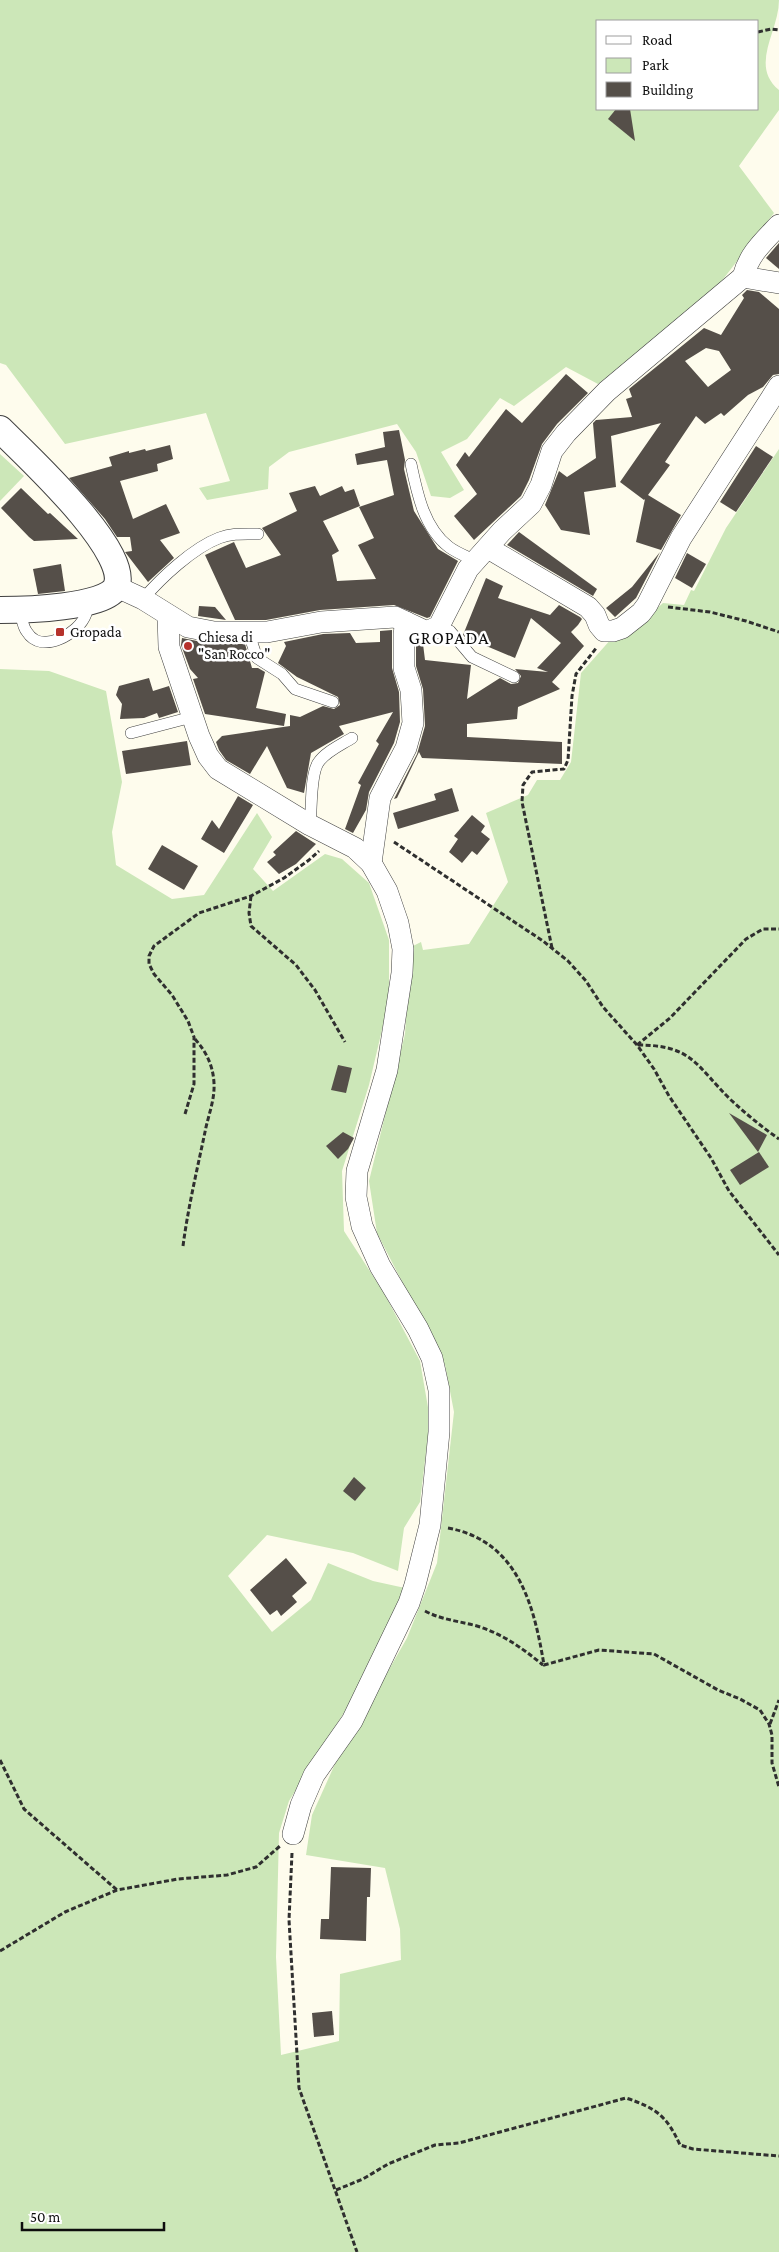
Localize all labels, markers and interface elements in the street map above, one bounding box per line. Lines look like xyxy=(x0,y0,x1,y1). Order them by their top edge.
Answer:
legend xyxy=(596,20,759,110)
text: Road xyxy=(642,32,673,48)
text: Park xyxy=(642,57,669,73)
text: Building xyxy=(642,82,693,99)
place label: Gropada xyxy=(70,624,122,641)
marker: Gropada xyxy=(54,626,66,638)
district label: GROPADA xyxy=(408,628,490,648)
place label: Chiesa di "San Rocco" xyxy=(198,629,270,662)
marker: Chiesa di "San Rocco" xyxy=(182,640,194,652)
scale bar xyxy=(22,2200,165,2232)
text: 50 m xyxy=(30,2209,60,2225)

